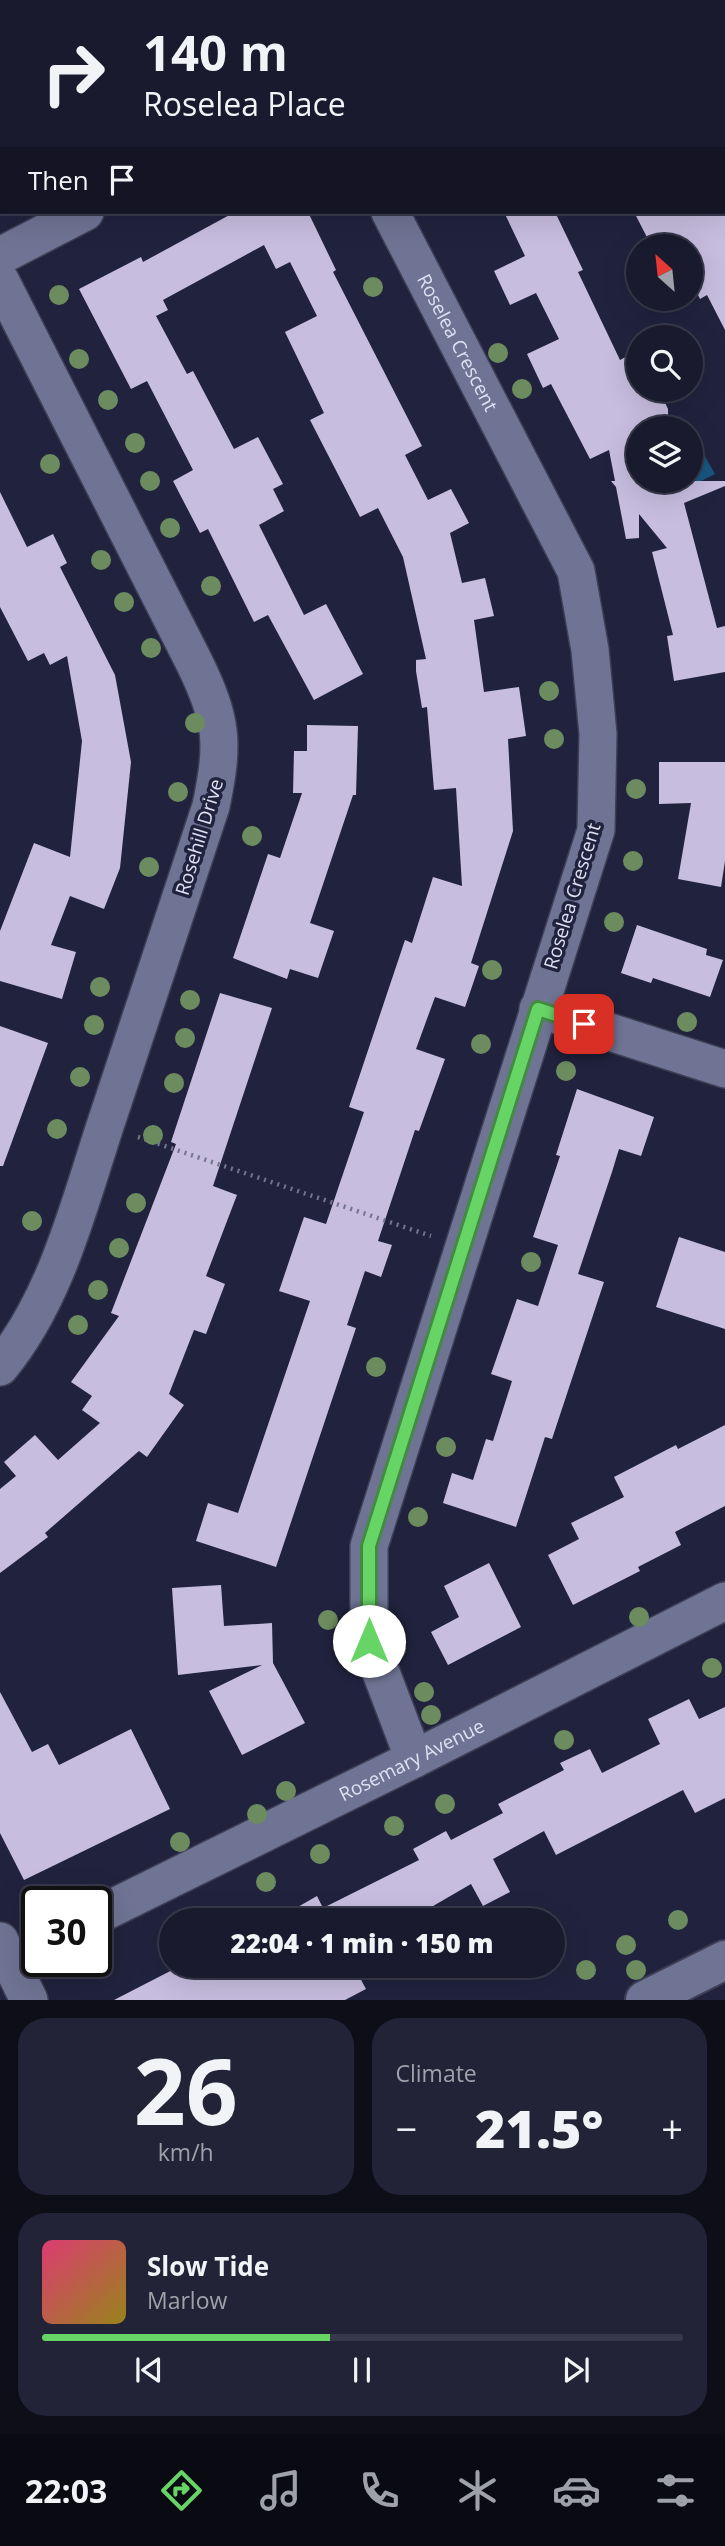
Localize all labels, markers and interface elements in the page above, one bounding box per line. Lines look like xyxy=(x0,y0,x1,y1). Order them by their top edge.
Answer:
text: 140 m xyxy=(143,19,288,85)
icon: right xyxy=(28,28,119,119)
text: Roselea Place xyxy=(143,82,346,125)
icon: arrive xyxy=(103,161,141,199)
text: Then xyxy=(28,162,89,198)
north arrow xyxy=(626,234,704,312)
map controls xyxy=(626,234,703,493)
street label: Roselea Crescent xyxy=(411,269,504,416)
button: search xyxy=(626,325,703,402)
button: layers xyxy=(626,416,703,493)
street label: Rosehill Drive xyxy=(169,776,229,898)
street label: Roselea Crescent xyxy=(537,820,607,972)
pin xyxy=(554,994,614,1054)
icon: arrive xyxy=(565,1005,603,1043)
position arrow xyxy=(332,1604,406,1678)
street label: Rosemary Avenue xyxy=(334,1712,489,1807)
speed limit sign: 30 xyxy=(21,1886,112,1977)
text: 22:04 · 1 min · 150 m xyxy=(231,1925,493,1961)
text: 26 xyxy=(134,2028,238,2152)
text: Climate xyxy=(396,2057,477,2089)
text: 21.5° xyxy=(475,2092,603,2163)
text: − xyxy=(396,2102,417,2154)
text: + xyxy=(661,2102,683,2154)
text: km/h xyxy=(158,2136,214,2168)
text: Slow Tide xyxy=(147,2248,269,2284)
text: Marlow xyxy=(147,2284,227,2316)
icon: previous xyxy=(130,2351,168,2389)
icon: pause xyxy=(343,2351,381,2389)
icon: next xyxy=(557,2351,595,2389)
icon: directions xyxy=(157,2466,206,2515)
icon: music xyxy=(256,2466,305,2515)
icon: phone xyxy=(355,2466,404,2515)
icon: climate xyxy=(453,2466,502,2515)
icon: car xyxy=(552,2466,601,2515)
icon: filters xyxy=(651,2466,700,2515)
text: 22:03 xyxy=(25,2469,107,2512)

